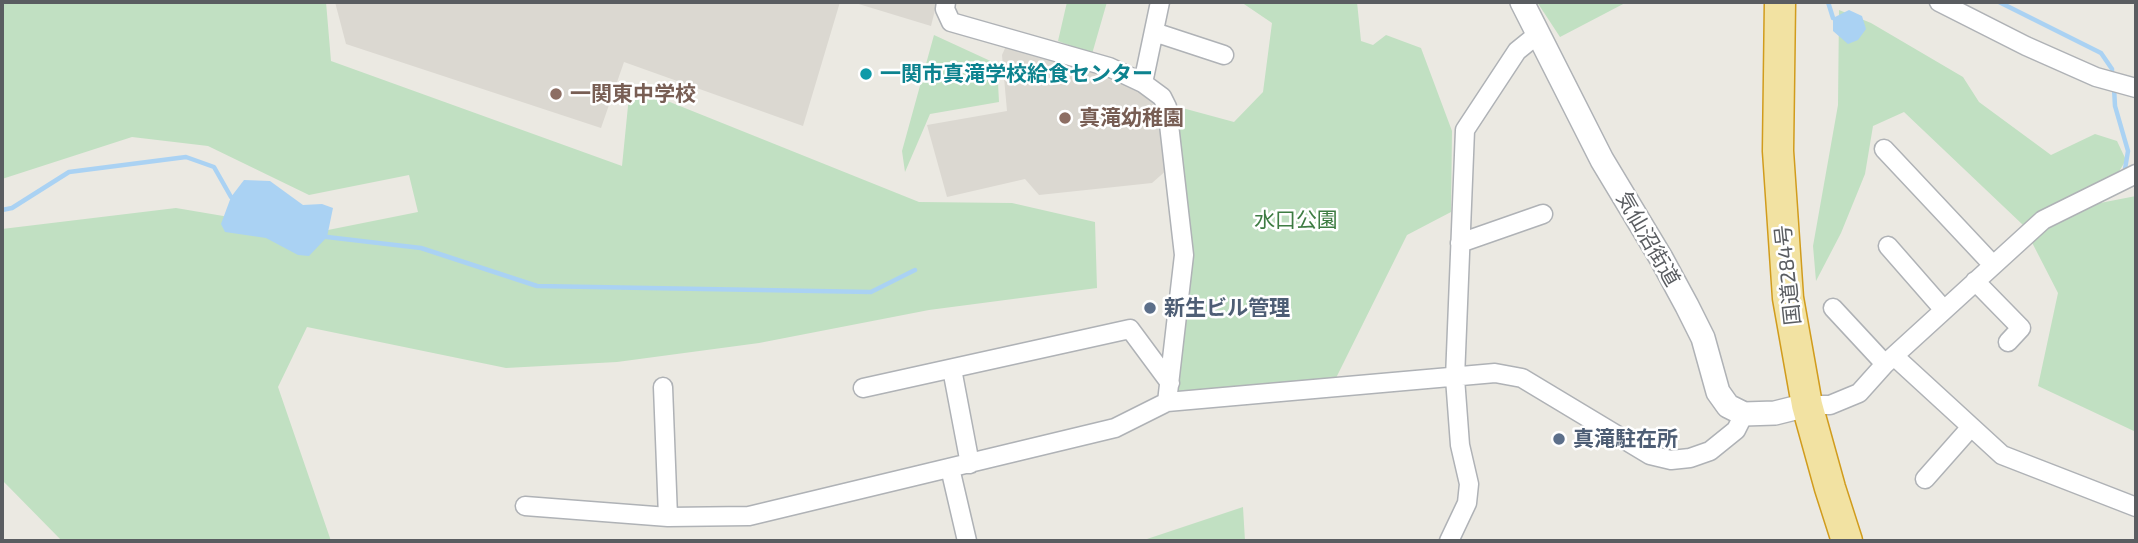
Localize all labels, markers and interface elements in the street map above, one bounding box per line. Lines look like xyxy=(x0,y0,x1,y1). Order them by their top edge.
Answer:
place label: 一関市真滝学校給食センター xyxy=(880,61,1153,87)
marker: 一関市真滝学校給食センター xyxy=(858,66,874,82)
place label: 一関東中学校 xyxy=(570,81,696,107)
marker: 一関東中学校 xyxy=(548,86,564,102)
place label: 真滝幼稚園 xyxy=(1079,105,1184,131)
marker: 真滝幼稚園 xyxy=(1057,110,1073,126)
street label: 気仙沼街道 xyxy=(1611,187,1685,291)
park label: 水口公園 xyxy=(1254,207,1338,233)
street label: 国道284号 xyxy=(1770,224,1806,326)
place label: 新生ビル管理 xyxy=(1164,295,1290,321)
marker: 新生ビル管理 xyxy=(1142,300,1158,316)
place label: 真滝駐在所 xyxy=(1573,426,1678,452)
marker: 真滝駐在所 xyxy=(1551,431,1567,447)

